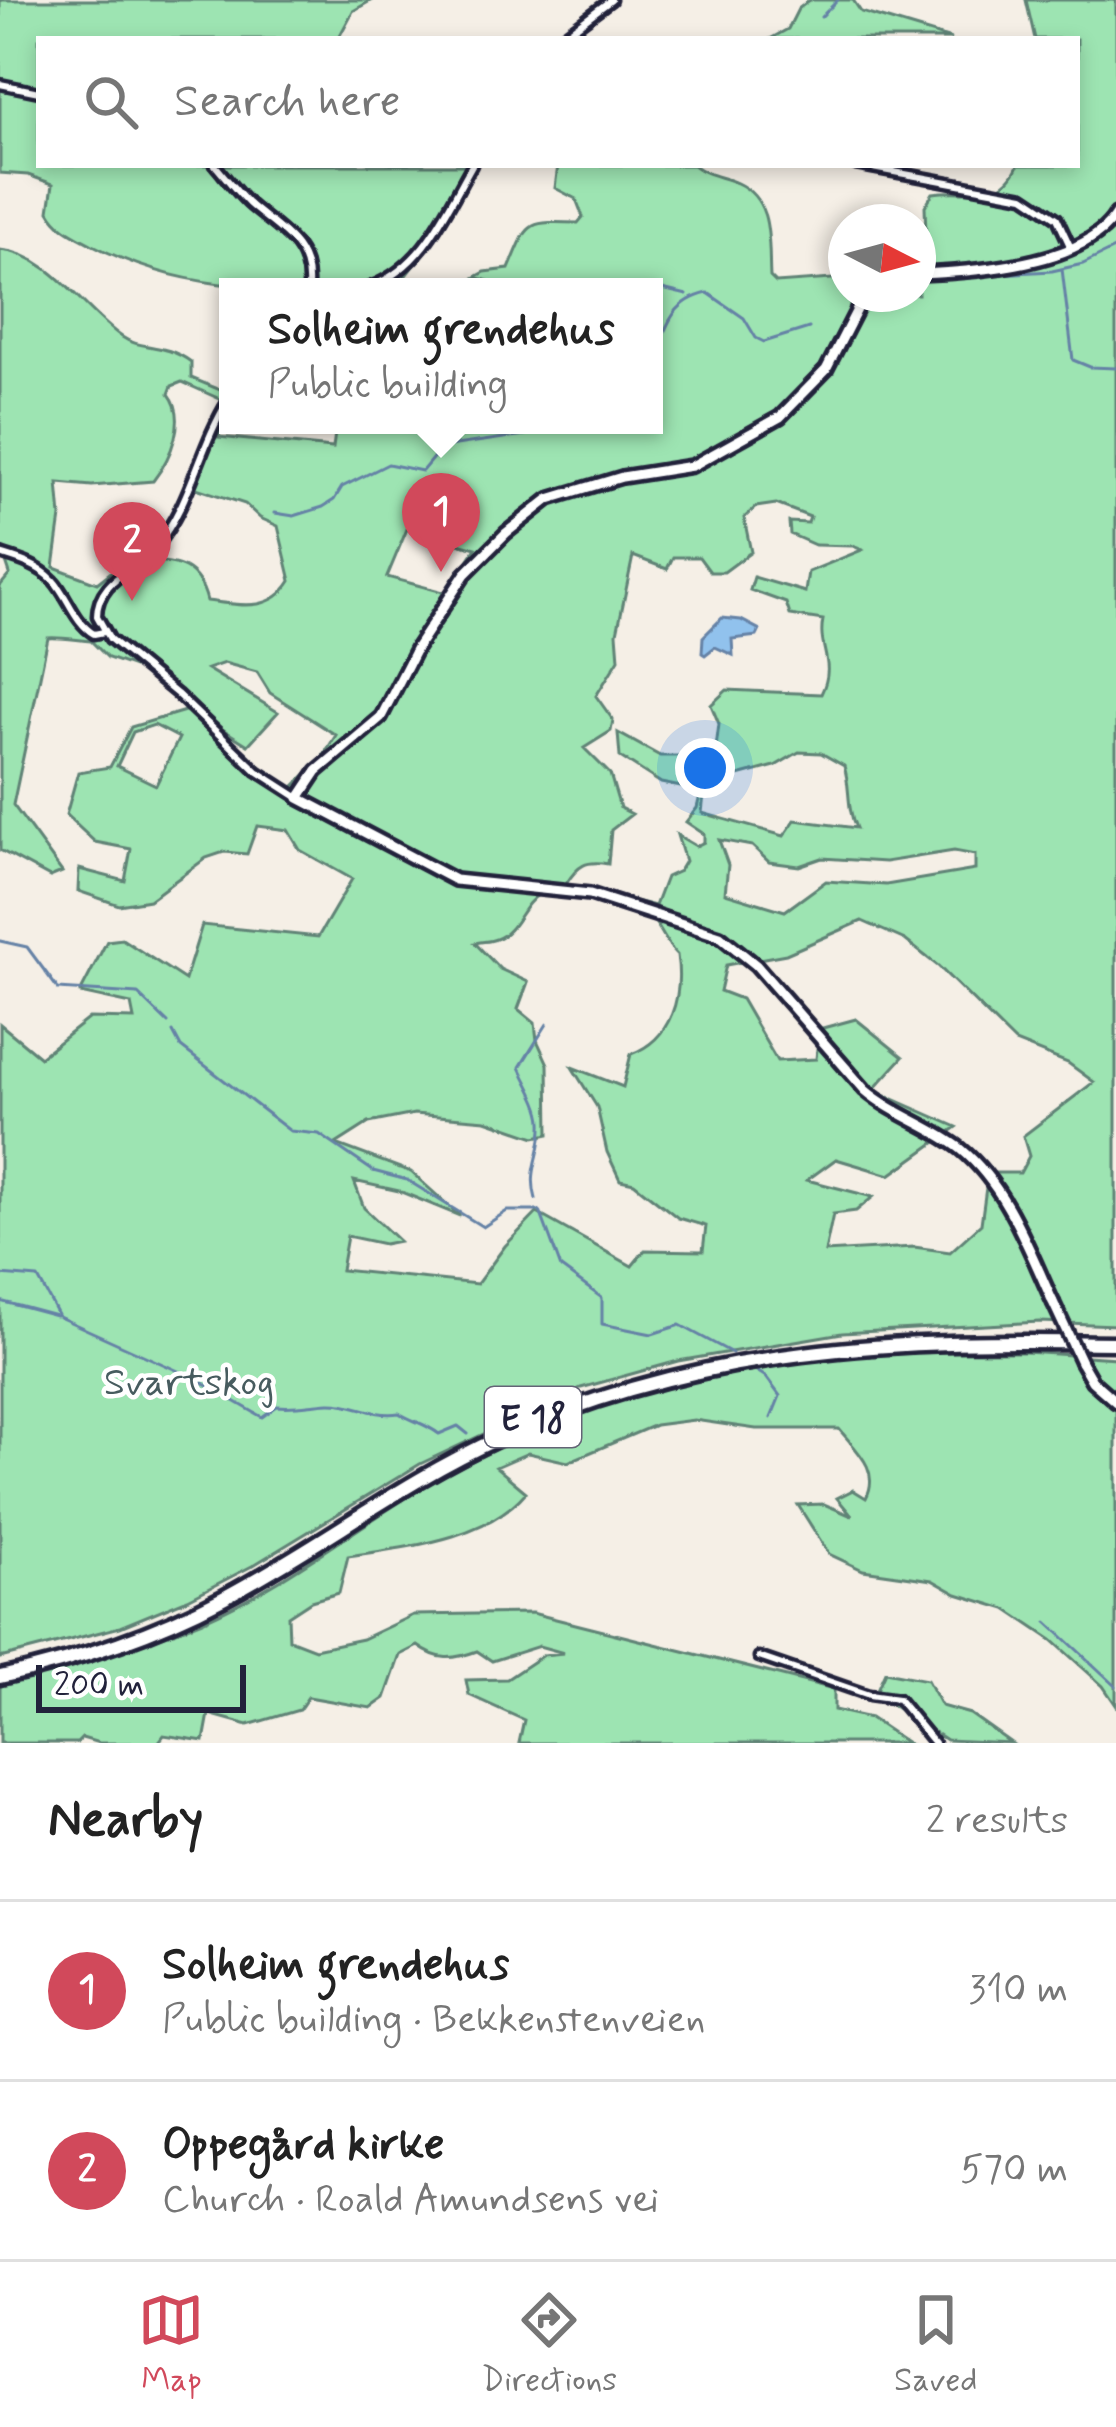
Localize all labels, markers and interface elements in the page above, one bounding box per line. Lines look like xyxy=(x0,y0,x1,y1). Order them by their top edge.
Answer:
search box xyxy=(36,36,1080,168)
icon: search xyxy=(78,69,144,135)
text: Search here xyxy=(174,73,401,132)
north arrow xyxy=(828,204,936,312)
popup xyxy=(219,278,663,434)
text: Solheim grendehus xyxy=(267,301,615,360)
text: Public building xyxy=(267,360,508,411)
pin: 1 xyxy=(402,473,480,572)
pin: 2 xyxy=(93,502,171,601)
your location xyxy=(675,738,735,798)
park label: Svartskog xyxy=(104,1358,274,1409)
road number: E 18 xyxy=(485,1387,581,1447)
scale bar xyxy=(36,1659,246,1712)
text: 200 m xyxy=(54,1664,144,1708)
text: Nearby xyxy=(48,1788,203,1854)
text: 2 results xyxy=(926,1796,1068,1847)
text: Solheim grendehus xyxy=(162,1936,509,1995)
text: 1 xyxy=(78,1965,96,2016)
text: 310 m xyxy=(969,1965,1068,2016)
text: Public building · Bekkenstenveien xyxy=(162,1995,705,2046)
text: Oppegård kirke xyxy=(162,2116,445,2175)
text: 2 xyxy=(77,2145,97,2196)
text: 570 m xyxy=(960,2145,1068,2196)
text: Church · Roald Amundsens vei xyxy=(162,2175,659,2226)
tab: Map xyxy=(138,2287,204,2403)
tab: Directions xyxy=(481,2287,617,2403)
tab: Saved xyxy=(894,2287,978,2403)

